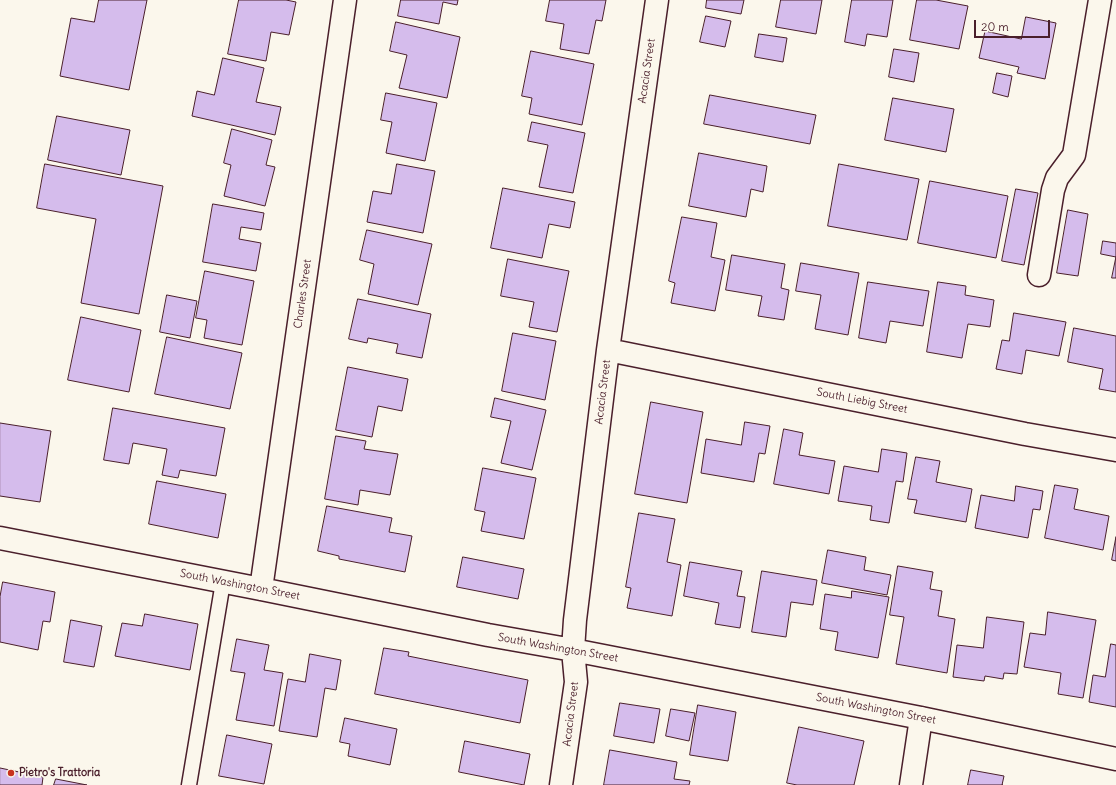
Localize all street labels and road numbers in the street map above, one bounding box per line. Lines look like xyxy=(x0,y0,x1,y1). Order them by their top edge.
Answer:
street label: Acacia Street xyxy=(636,38,658,104)
street label: Charles Street xyxy=(292,259,314,329)
street label: Acacia Street xyxy=(592,359,614,425)
street label: South Liebig Street xyxy=(815,386,909,416)
street label: South Washington Street xyxy=(179,567,301,603)
street label: South Washington Street xyxy=(497,631,619,665)
street label: Acacia Street xyxy=(560,681,582,747)
street label: South Washington Street xyxy=(815,691,937,727)

